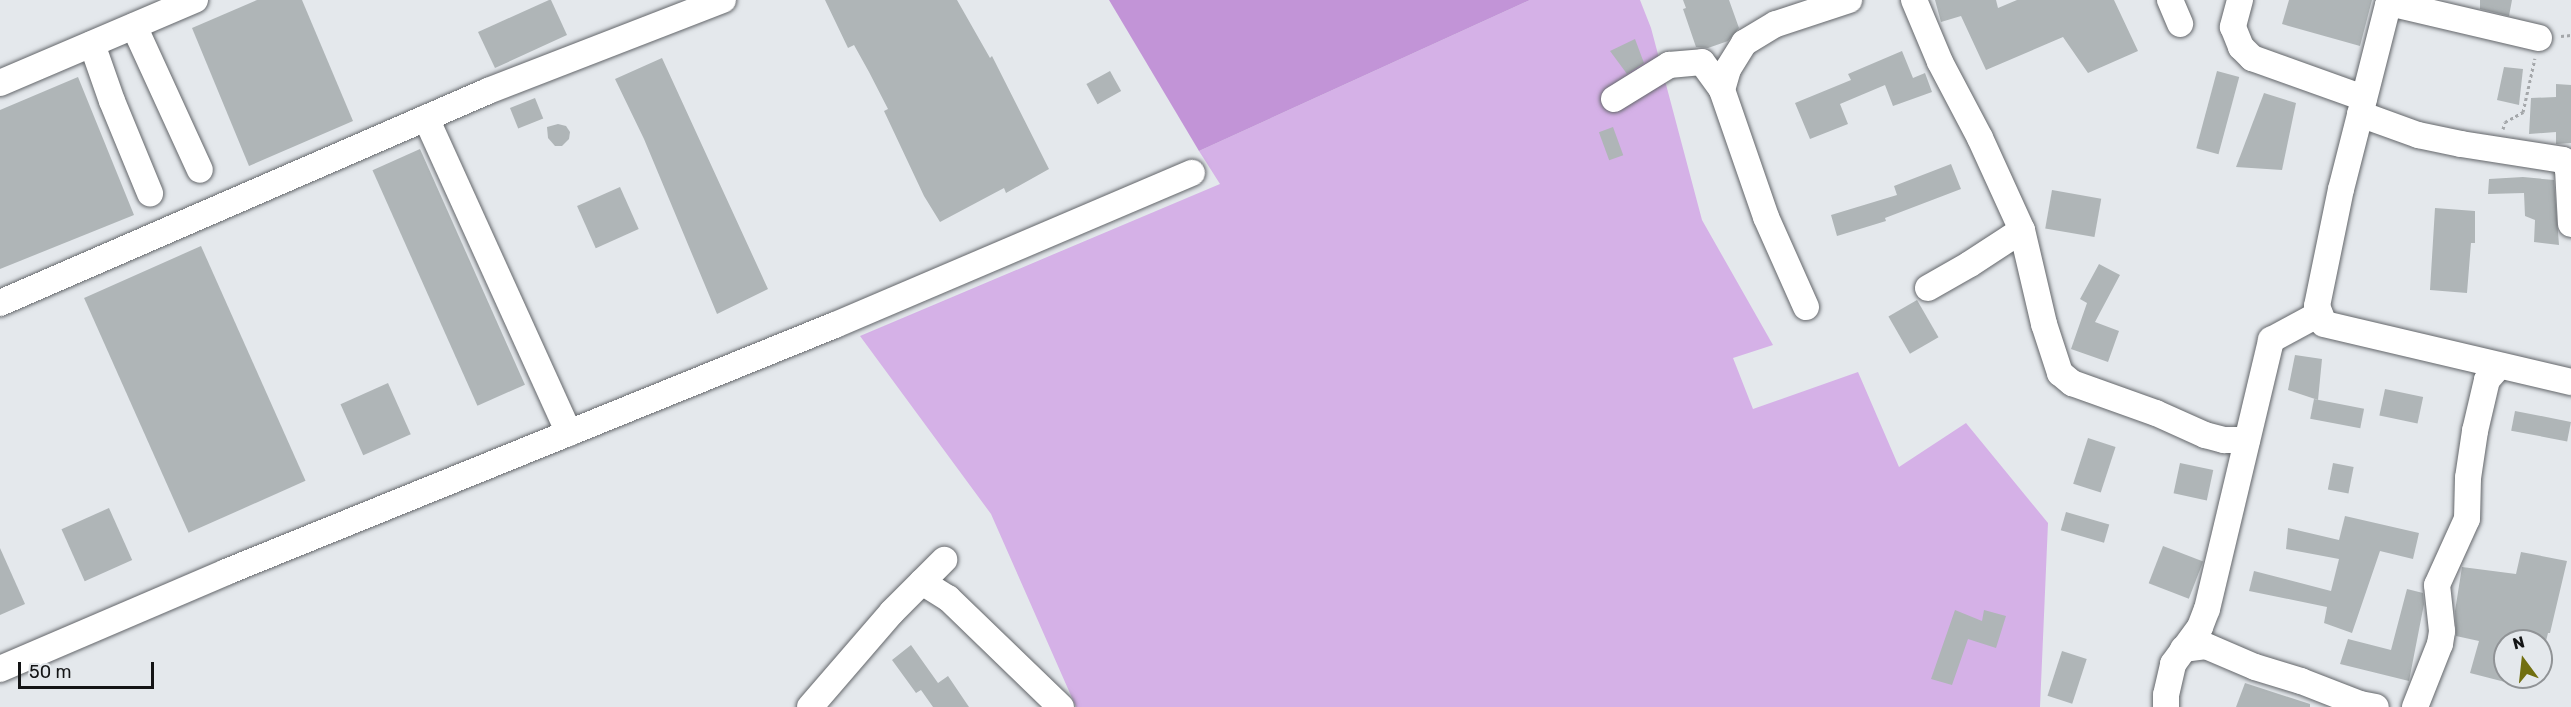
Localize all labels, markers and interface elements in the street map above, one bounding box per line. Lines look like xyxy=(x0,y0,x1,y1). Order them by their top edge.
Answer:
north arrow xyxy=(2493,629,2553,689)
text: N xyxy=(2511,632,2527,654)
scale bar xyxy=(21,650,158,688)
text: 50 m xyxy=(29,661,72,683)

